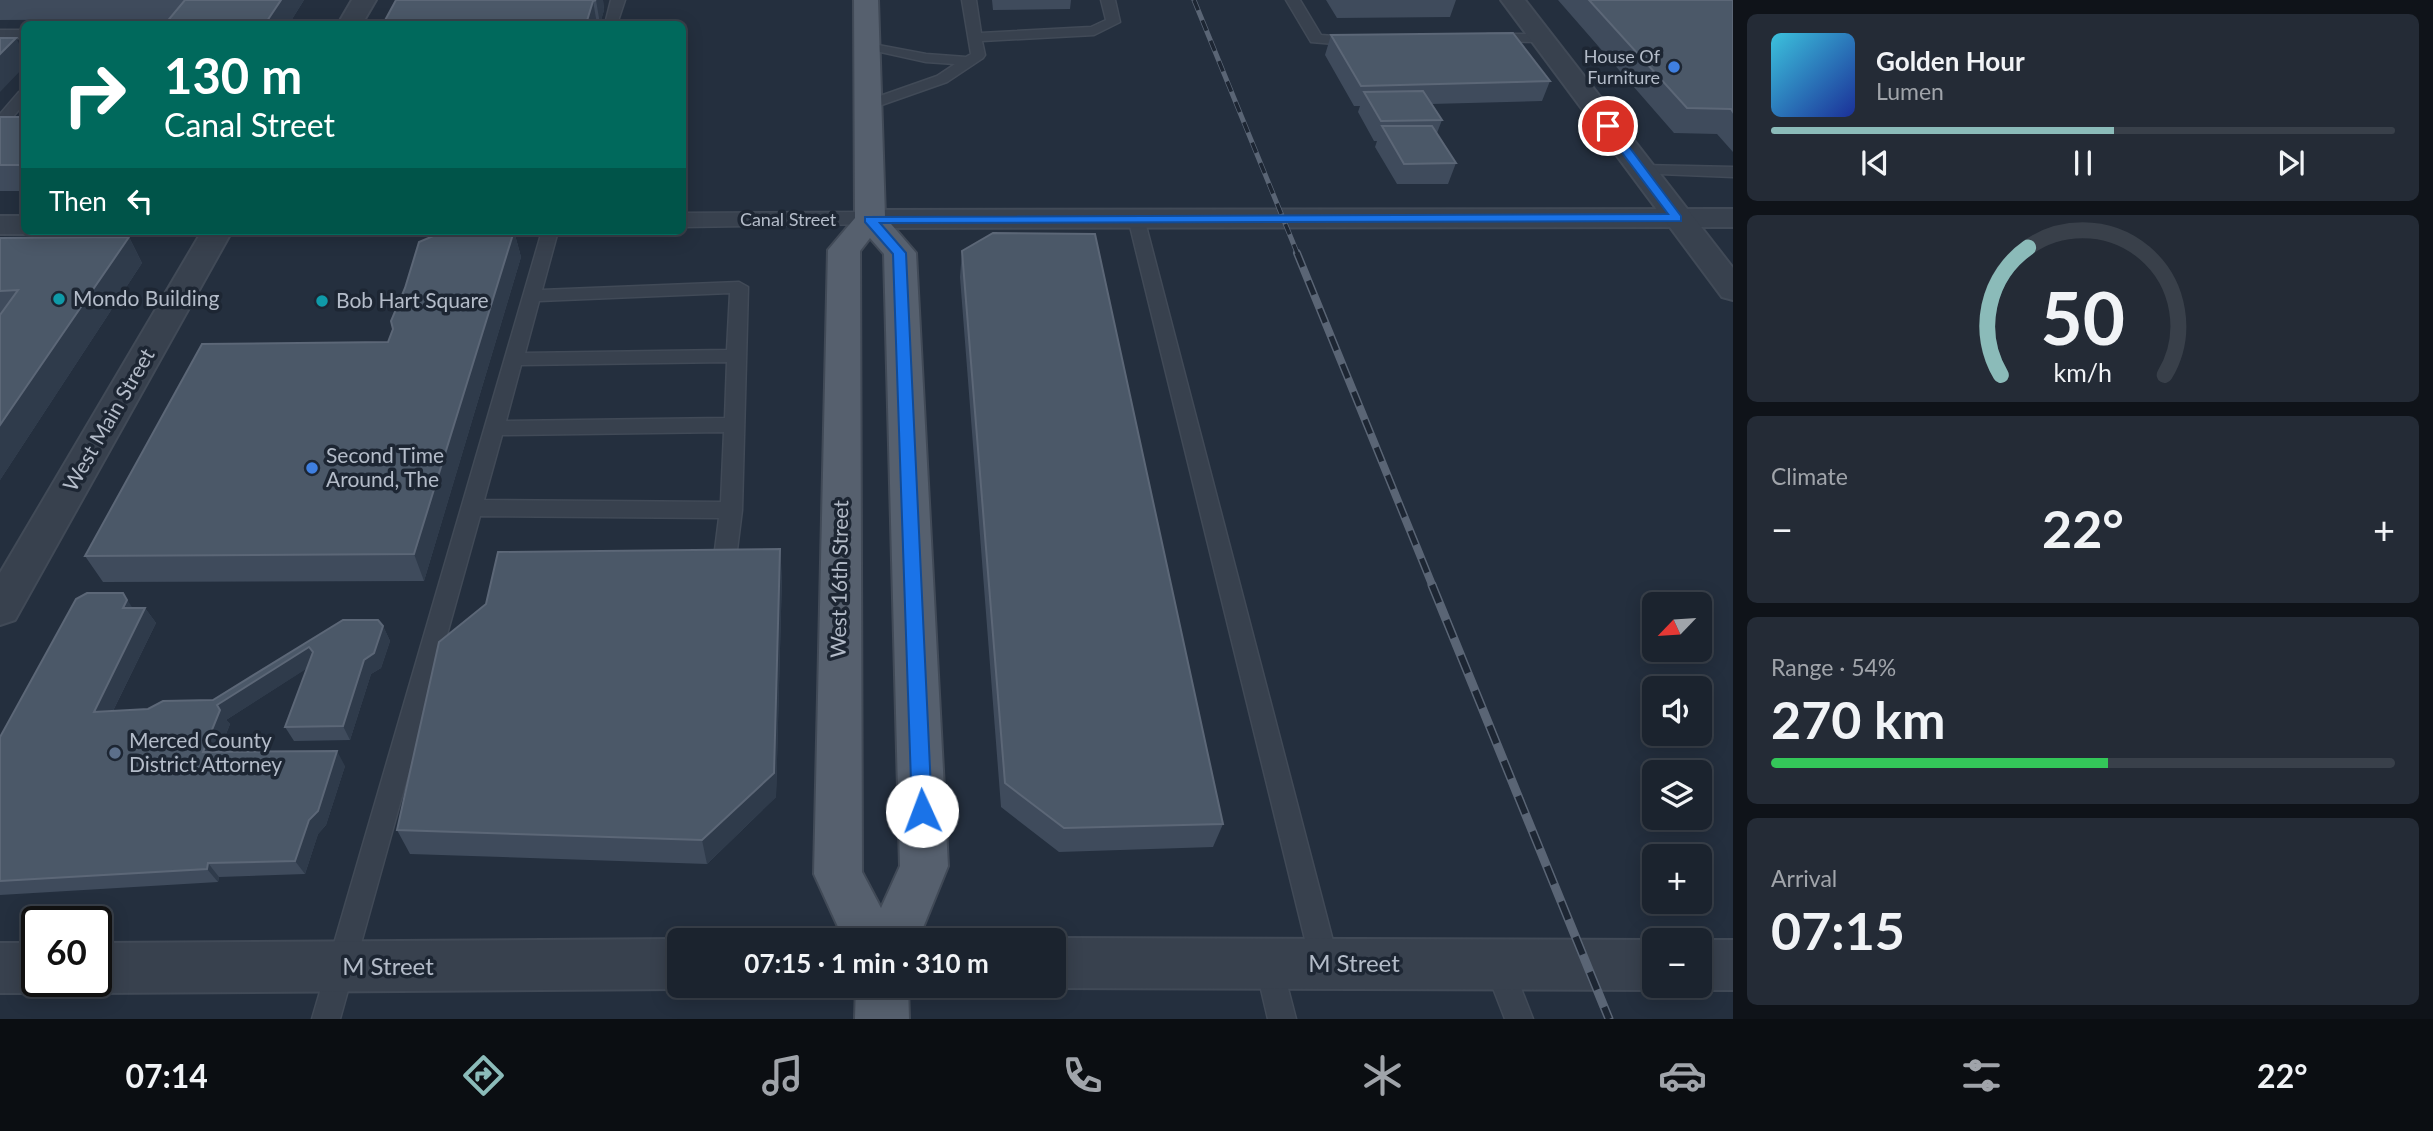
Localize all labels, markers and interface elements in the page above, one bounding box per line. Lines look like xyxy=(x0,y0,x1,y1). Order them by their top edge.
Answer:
place label: House Of Furniture xyxy=(1584,45,1661,88)
text: Golden Hour xyxy=(1876,45,2025,77)
text: 130 m xyxy=(164,46,302,104)
icon: right xyxy=(49,49,140,140)
marker: House Of Furniture xyxy=(1666,59,1682,75)
text: Lumen xyxy=(1876,77,1944,105)
pin xyxy=(1578,96,1638,156)
text: Canal Street xyxy=(164,105,335,144)
icon: arrive xyxy=(1589,107,1627,145)
icon: previous xyxy=(1856,144,1894,182)
icon: pause xyxy=(2064,144,2102,182)
icon: next xyxy=(2272,144,2310,182)
icon: left xyxy=(121,182,159,220)
text: Then xyxy=(49,185,107,217)
street label: Canal Street xyxy=(740,208,837,230)
text: 50 xyxy=(2041,273,2125,361)
place label: Mondo Building xyxy=(73,285,219,310)
place label: Bob Hart Square xyxy=(336,287,489,312)
marker: Mondo Building xyxy=(51,291,67,307)
marker: Bob Hart Square xyxy=(314,293,330,309)
street label: West Main Street xyxy=(57,343,159,495)
text: km/h xyxy=(2054,356,2112,386)
place label: Second Time Around, The xyxy=(326,442,444,491)
marker: Second Time Around, The xyxy=(304,460,320,476)
text: Climate xyxy=(1771,462,1848,490)
text: 22° xyxy=(2042,497,2124,559)
street label: West 16th Street xyxy=(825,499,852,658)
text: − xyxy=(1771,506,1793,552)
text: + xyxy=(2373,506,2395,552)
north arrow xyxy=(1642,592,1712,662)
map controls xyxy=(1642,592,1712,998)
text: Range · 54% xyxy=(1771,653,1896,681)
button: sound xyxy=(1642,676,1712,746)
text: 270 km xyxy=(1771,688,1945,750)
place label: Merced County District Attorney xyxy=(129,727,282,776)
marker: Merced County District Attorney xyxy=(107,745,123,761)
button: layers xyxy=(1642,760,1712,830)
position arrow xyxy=(885,774,959,848)
button: + xyxy=(1642,844,1712,914)
text: Arrival xyxy=(1771,864,1837,892)
text: 07:15 xyxy=(1771,899,1905,961)
speed limit sign: 60 xyxy=(21,906,112,997)
button: − xyxy=(1642,928,1712,998)
text: 07:15 · 1 min · 310 m xyxy=(744,947,989,979)
street label: M Street xyxy=(1308,948,1400,977)
street label: M Street xyxy=(342,951,434,980)
icon: directions xyxy=(459,1051,508,1100)
icon: music xyxy=(758,1051,807,1100)
icon: phone xyxy=(1058,1051,1107,1100)
icon: climate xyxy=(1358,1051,1407,1100)
icon: car xyxy=(1658,1051,1707,1100)
icon: filters xyxy=(1957,1051,2006,1100)
text: 07:14 xyxy=(125,1056,208,1095)
text: 22° xyxy=(2257,1056,2308,1095)

